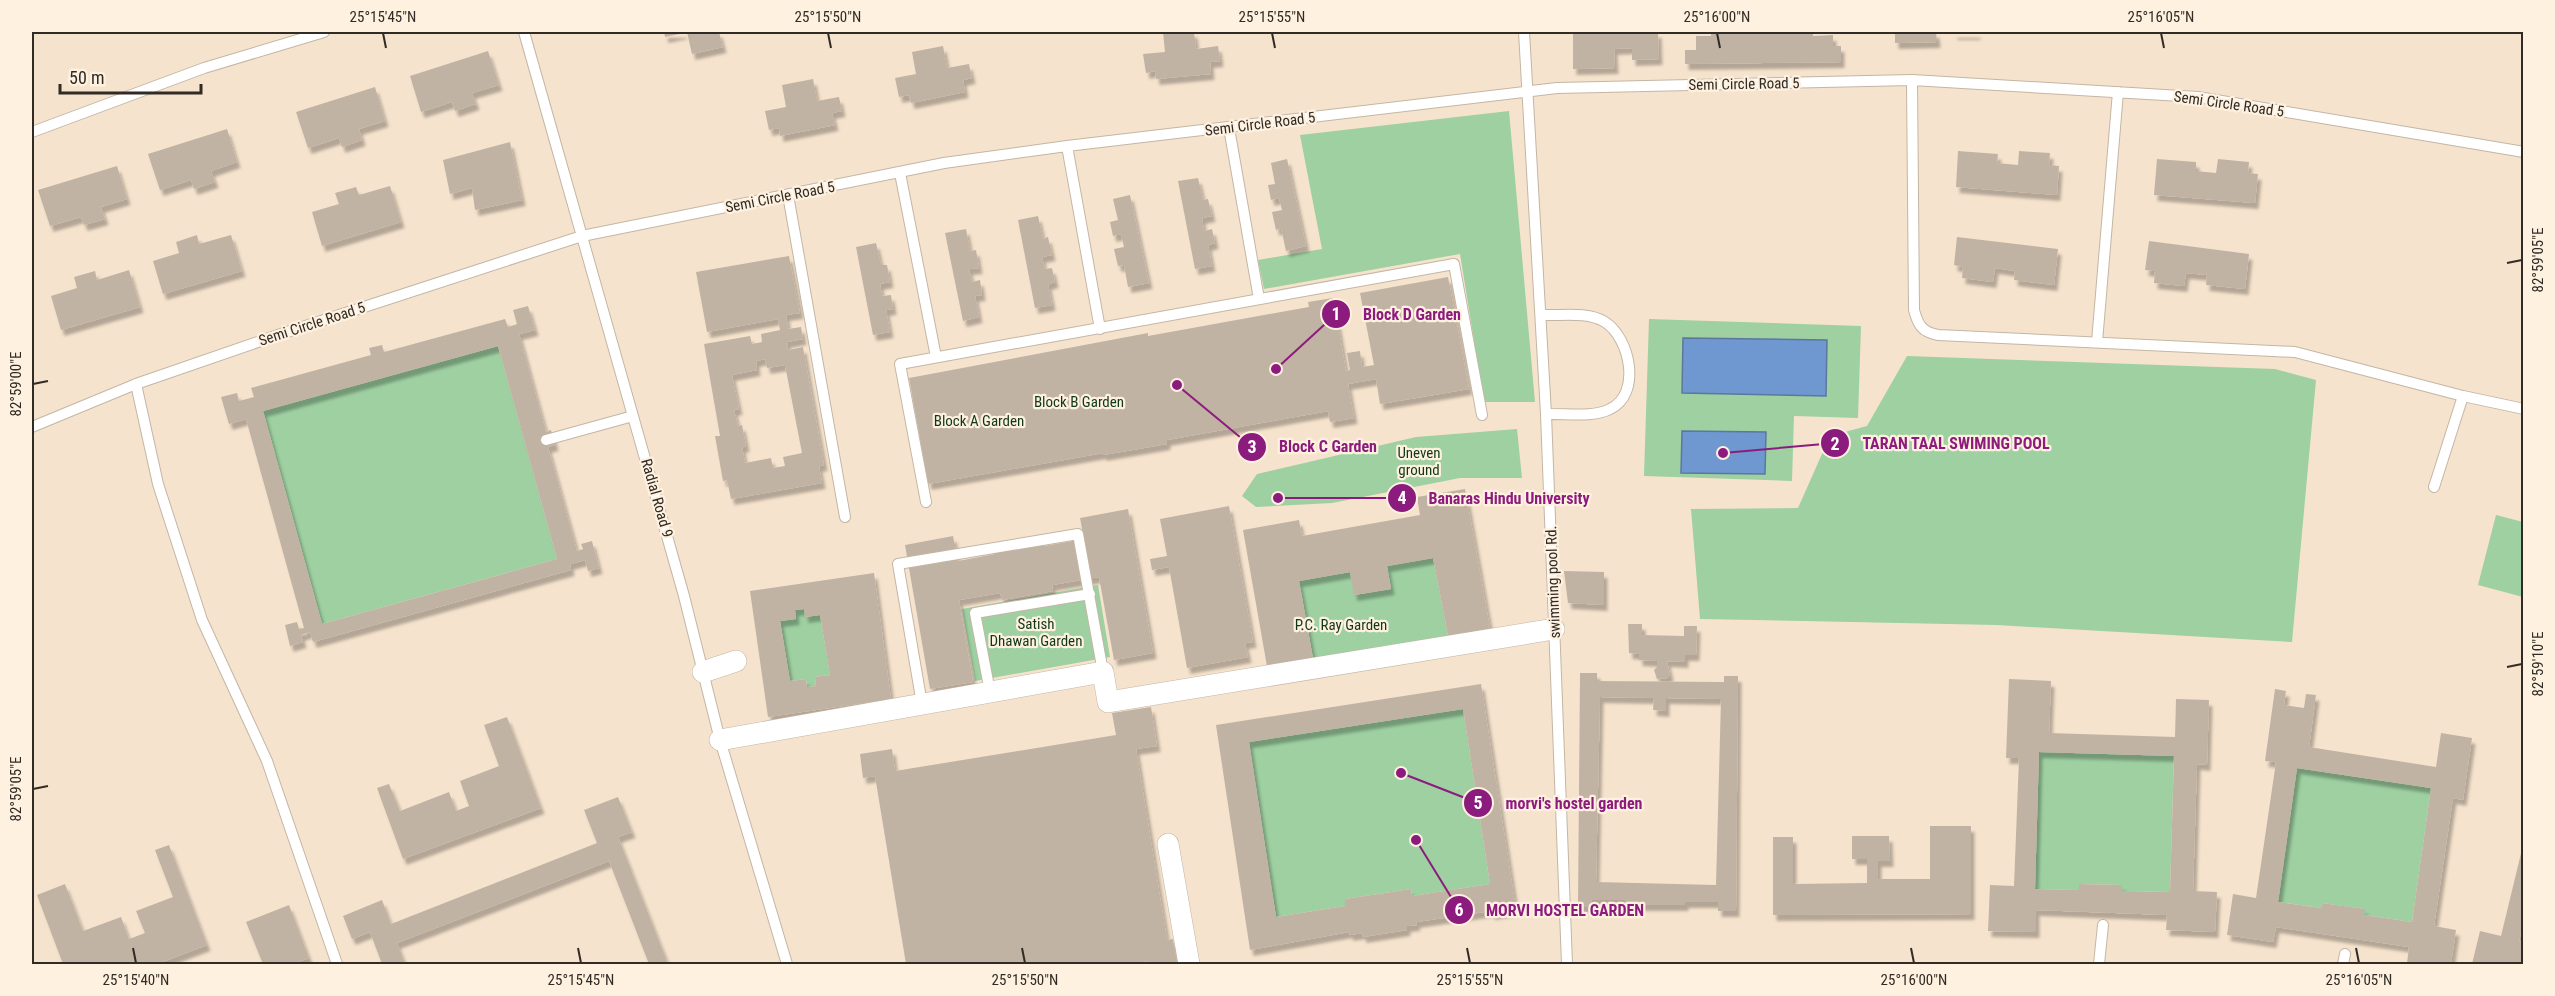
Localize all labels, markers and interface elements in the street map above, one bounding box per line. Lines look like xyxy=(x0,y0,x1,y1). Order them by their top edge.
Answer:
text: 25°15'45"N xyxy=(350,8,416,26)
text: 25°15'50"N xyxy=(795,8,861,26)
text: 25°15'55"N xyxy=(1239,8,1305,26)
text: 25°16'00"N xyxy=(1684,8,1750,26)
text: 25°16'05"N xyxy=(2128,8,2194,26)
scale bar xyxy=(60,57,201,95)
text: 50 m xyxy=(69,67,104,88)
street label: Semi Circle Road 5 xyxy=(1688,74,1800,94)
street label: Semi Circle Road 5 xyxy=(2173,87,2285,121)
street label: Semi Circle Road 5 xyxy=(1204,108,1316,140)
street label: Semi Circle Road 5 xyxy=(724,178,836,216)
text: 82°59'05"E xyxy=(2529,228,2547,292)
callout: Block D Garden xyxy=(1321,297,1473,331)
street label: Semi Circle Road 5 xyxy=(256,298,368,350)
text: 1 xyxy=(1331,303,1341,324)
text: Block D Garden xyxy=(1363,305,1461,324)
text: 82°59'00"E xyxy=(7,352,25,416)
park label: Block B Garden xyxy=(1034,393,1124,411)
park label: Block A Garden xyxy=(934,412,1024,430)
callout: TARAN TAAL SWIMING POOL xyxy=(1820,426,2062,460)
callout: Block C Garden xyxy=(1237,430,1389,464)
text: 2 xyxy=(1830,433,1840,454)
text: TARAN TAAL SWIMING POOL xyxy=(1862,434,2050,453)
text: 3 xyxy=(1247,436,1257,457)
text: Block C Garden xyxy=(1279,437,1377,456)
park label: Uneven ground xyxy=(1397,444,1441,479)
street label: Radial Road 9 xyxy=(637,457,677,539)
callout: Banaras Hindu University xyxy=(1387,481,1602,515)
text: 4 xyxy=(1397,487,1407,508)
text: Banaras Hindu University xyxy=(1428,489,1590,508)
street label: swimming pool Rd. xyxy=(1542,525,1564,639)
park label: Satish Dhawan Garden xyxy=(990,615,1082,650)
park label: P.C. Ray Garden xyxy=(1295,616,1387,634)
text: 82°59'10"E xyxy=(2529,632,2547,696)
text: 82°59'05"E xyxy=(7,757,25,821)
callout: morvi's hostel garden xyxy=(1463,786,1654,820)
text: 5 xyxy=(1473,792,1483,813)
text: morvi's hostel garden xyxy=(1506,794,1643,813)
callout: MORVI HOSTEL GARDEN xyxy=(1444,893,1657,927)
text: 6 xyxy=(1454,899,1464,920)
text: MORVI HOSTEL GARDEN xyxy=(1486,901,1644,920)
text: 25°15'40"N xyxy=(103,971,169,989)
text: 25°15'45"N xyxy=(548,971,614,989)
text: 25°15'50"N xyxy=(992,971,1058,989)
text: 25°15'55"N xyxy=(1437,971,1503,989)
text: 25°16'00"N xyxy=(1881,971,1947,989)
text: 25°16'05"N xyxy=(2326,971,2392,989)

